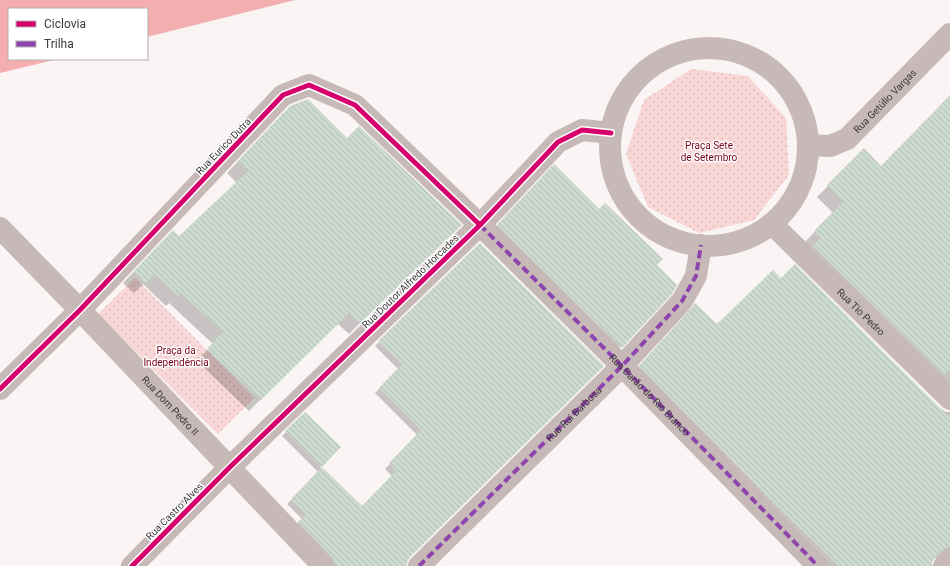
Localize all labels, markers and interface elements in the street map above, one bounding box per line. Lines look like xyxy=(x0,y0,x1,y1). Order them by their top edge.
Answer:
legend xyxy=(8,8,148,60)
text: Ciclovia xyxy=(44,17,86,31)
text: Trilha xyxy=(44,37,74,51)
street label: Rua Getúlio Vargas xyxy=(851,67,918,135)
street label: Rua Eurico Dutra xyxy=(194,116,253,177)
park label: Praça Sete de Setembro xyxy=(681,140,738,163)
street label: Rua Doutor Alfredo Horcades xyxy=(360,232,461,330)
street label: Rua Tio Pedro xyxy=(835,286,887,338)
park label: Praça da Independência xyxy=(143,345,209,368)
street label: Rua Barão do Rio Branco xyxy=(607,352,692,438)
street label: Rua Dom Pedro II xyxy=(140,374,201,437)
street label: Rua Rui Barbosa xyxy=(544,384,604,444)
street label: Rua Castro Alves xyxy=(144,481,205,542)

